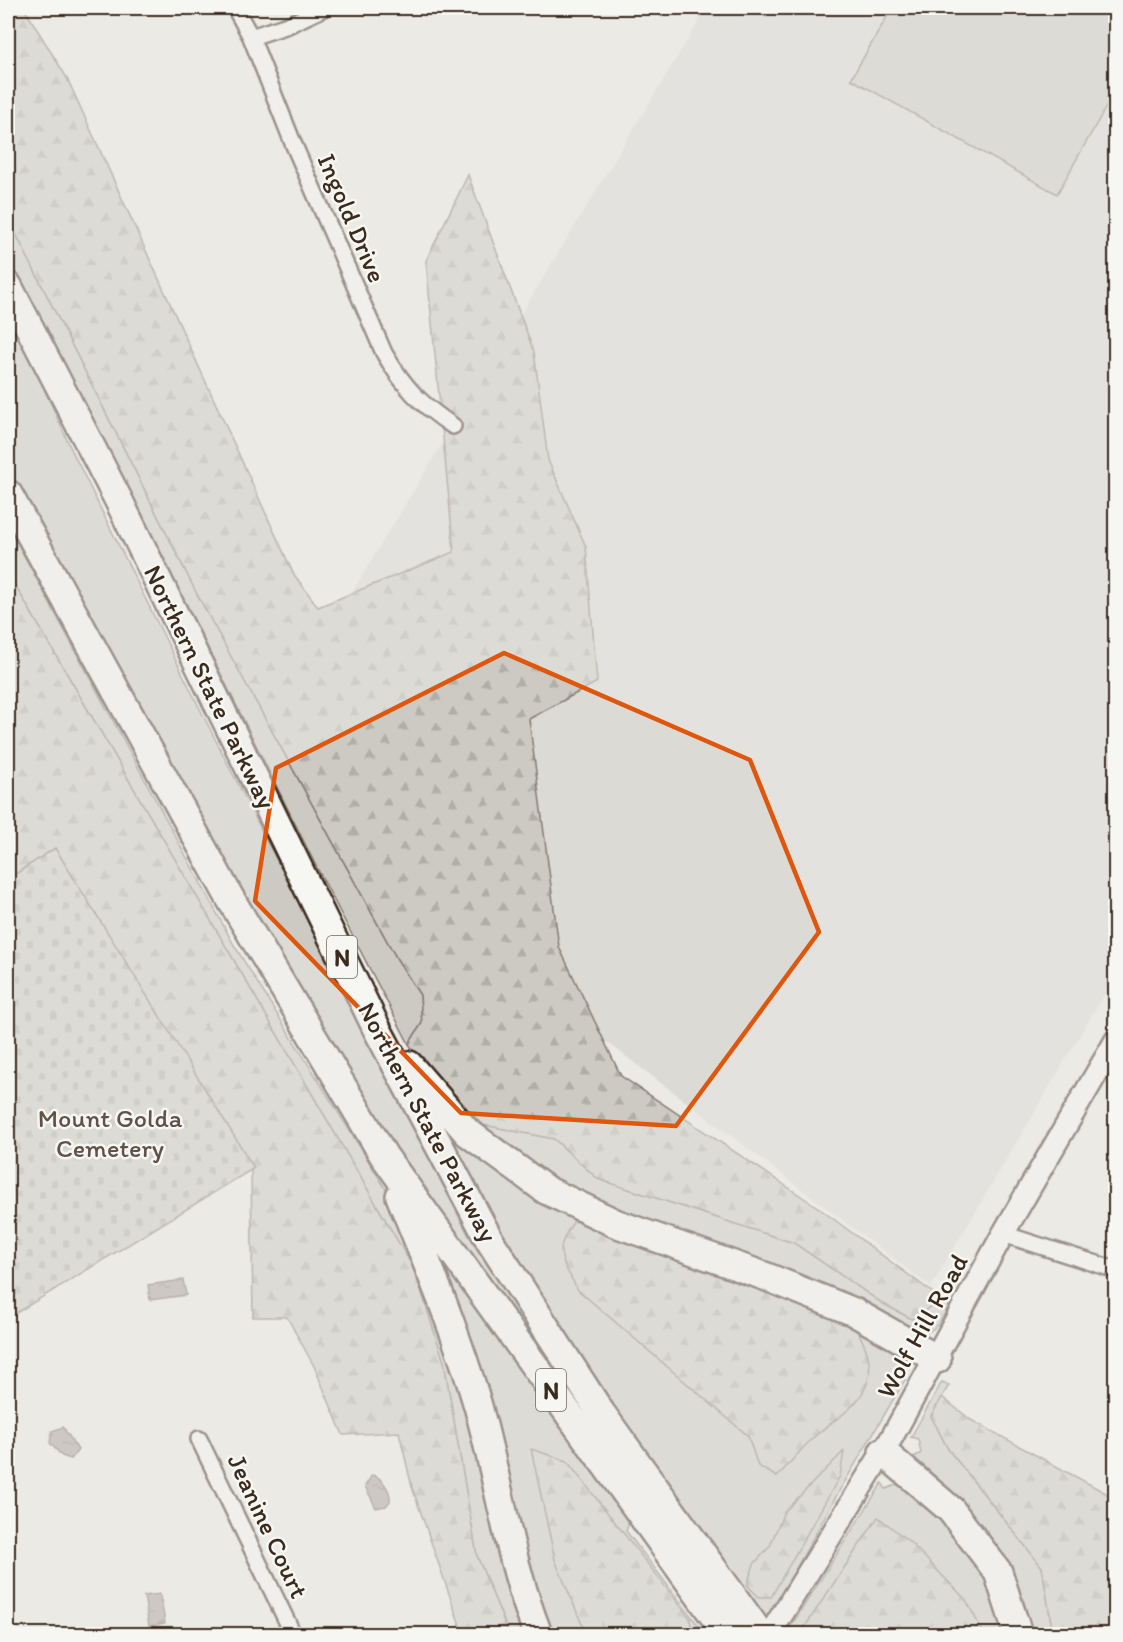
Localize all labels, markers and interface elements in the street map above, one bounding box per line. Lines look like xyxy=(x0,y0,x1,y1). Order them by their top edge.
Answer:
street label: Ingold Drive xyxy=(311,149,393,287)
street label: Northern State Parkway xyxy=(137,560,283,814)
road number: N xyxy=(327,936,357,978)
street label: Northern State Parkway xyxy=(351,996,505,1248)
park label: Mount Golda Cemetery xyxy=(38,1102,183,1164)
street label: Wolf Hill Road xyxy=(869,1248,975,1404)
road number: N xyxy=(536,1369,566,1411)
street label: Jeanine Court xyxy=(221,1449,316,1604)

